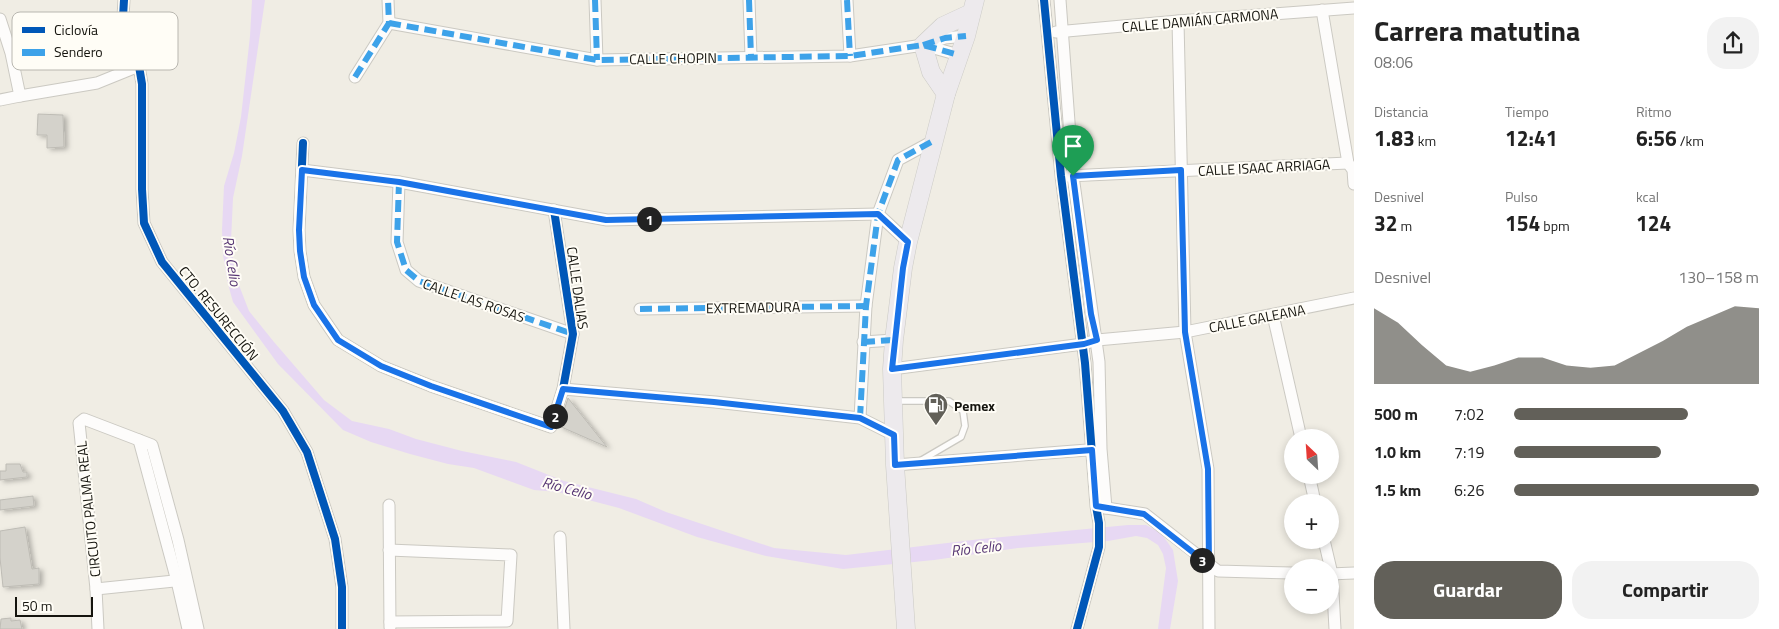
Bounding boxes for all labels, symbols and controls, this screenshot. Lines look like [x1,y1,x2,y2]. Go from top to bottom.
street label: CALLE DAMIÁN CARMONA [1121,3,1280,37]
text: Carrera matutina [1374,9,1580,52]
legend [12,12,178,70]
button: share [1707,17,1759,69]
text: Ciclovía [54,19,98,40]
text: Sendero [54,41,103,62]
street label: CALLE CHOPIN [629,47,717,69]
text: 08:06 [1374,50,1413,74]
text: Distancia [1374,101,1428,122]
text: Tiempo [1505,101,1549,122]
text: Ritmo [1636,101,1672,122]
text: 1.83 [1374,122,1415,154]
text: 12:41 [1505,122,1557,154]
text: 6:56 [1636,122,1677,154]
pin [1052,125,1094,176]
text: km [1415,130,1436,151]
text: /km [1677,130,1704,151]
icon: arrive [1059,132,1087,160]
street label: CALLE ISAAC ARRIAGA [1197,153,1331,181]
text: Desnivel [1374,186,1424,207]
text: Pulso [1505,186,1538,207]
text: kcal [1636,186,1659,207]
pin: 1 [636,206,662,232]
text: 32 [1374,207,1398,239]
text: 154 [1505,207,1540,239]
text: 124 [1636,207,1671,239]
text: 1 [646,209,653,230]
text: m [1398,215,1412,236]
text: bpm [1540,215,1570,236]
water label: Río Celio [217,234,247,288]
street label: CALLE DALIAS [562,245,594,331]
street label: CTO. RESURECCIÓN [174,261,264,365]
text: Desnivel [1374,265,1431,289]
text: 130–158 m [1678,265,1759,289]
street label: CALLE LAS ROSAS [420,273,528,327]
street label: EXTREMADURA [706,296,801,318]
street label: CALLE GALEANA [1207,298,1308,338]
fuel station icon: Pemex [923,392,949,426]
place label: Pemex [954,395,995,416]
text: 500 m [1374,402,1418,426]
text: 7:02 [1454,402,1484,426]
pin: 2 [542,404,568,428]
text: 2 [552,406,559,427]
north arrow [1284,429,1339,484]
map controls [1284,429,1339,614]
street label: CIRCUITO PALMA REAL [70,440,106,578]
text: 1.0 km [1374,440,1421,464]
text: 7:19 [1454,440,1484,464]
water label: Río Celio [540,470,595,506]
text: 1.5 km [1374,478,1421,502]
text: 6:26 [1454,478,1484,502]
button: + [1284,494,1339,549]
water label: Río Celio [950,534,1003,562]
pin: 3 [1190,548,1214,572]
text: 3 [1199,550,1206,571]
button: − [1284,559,1339,614]
button: Guardar [1374,561,1562,619]
button: Compartir [1572,561,1759,619]
scale bar [15,594,92,617]
text: 50 m [22,595,52,616]

